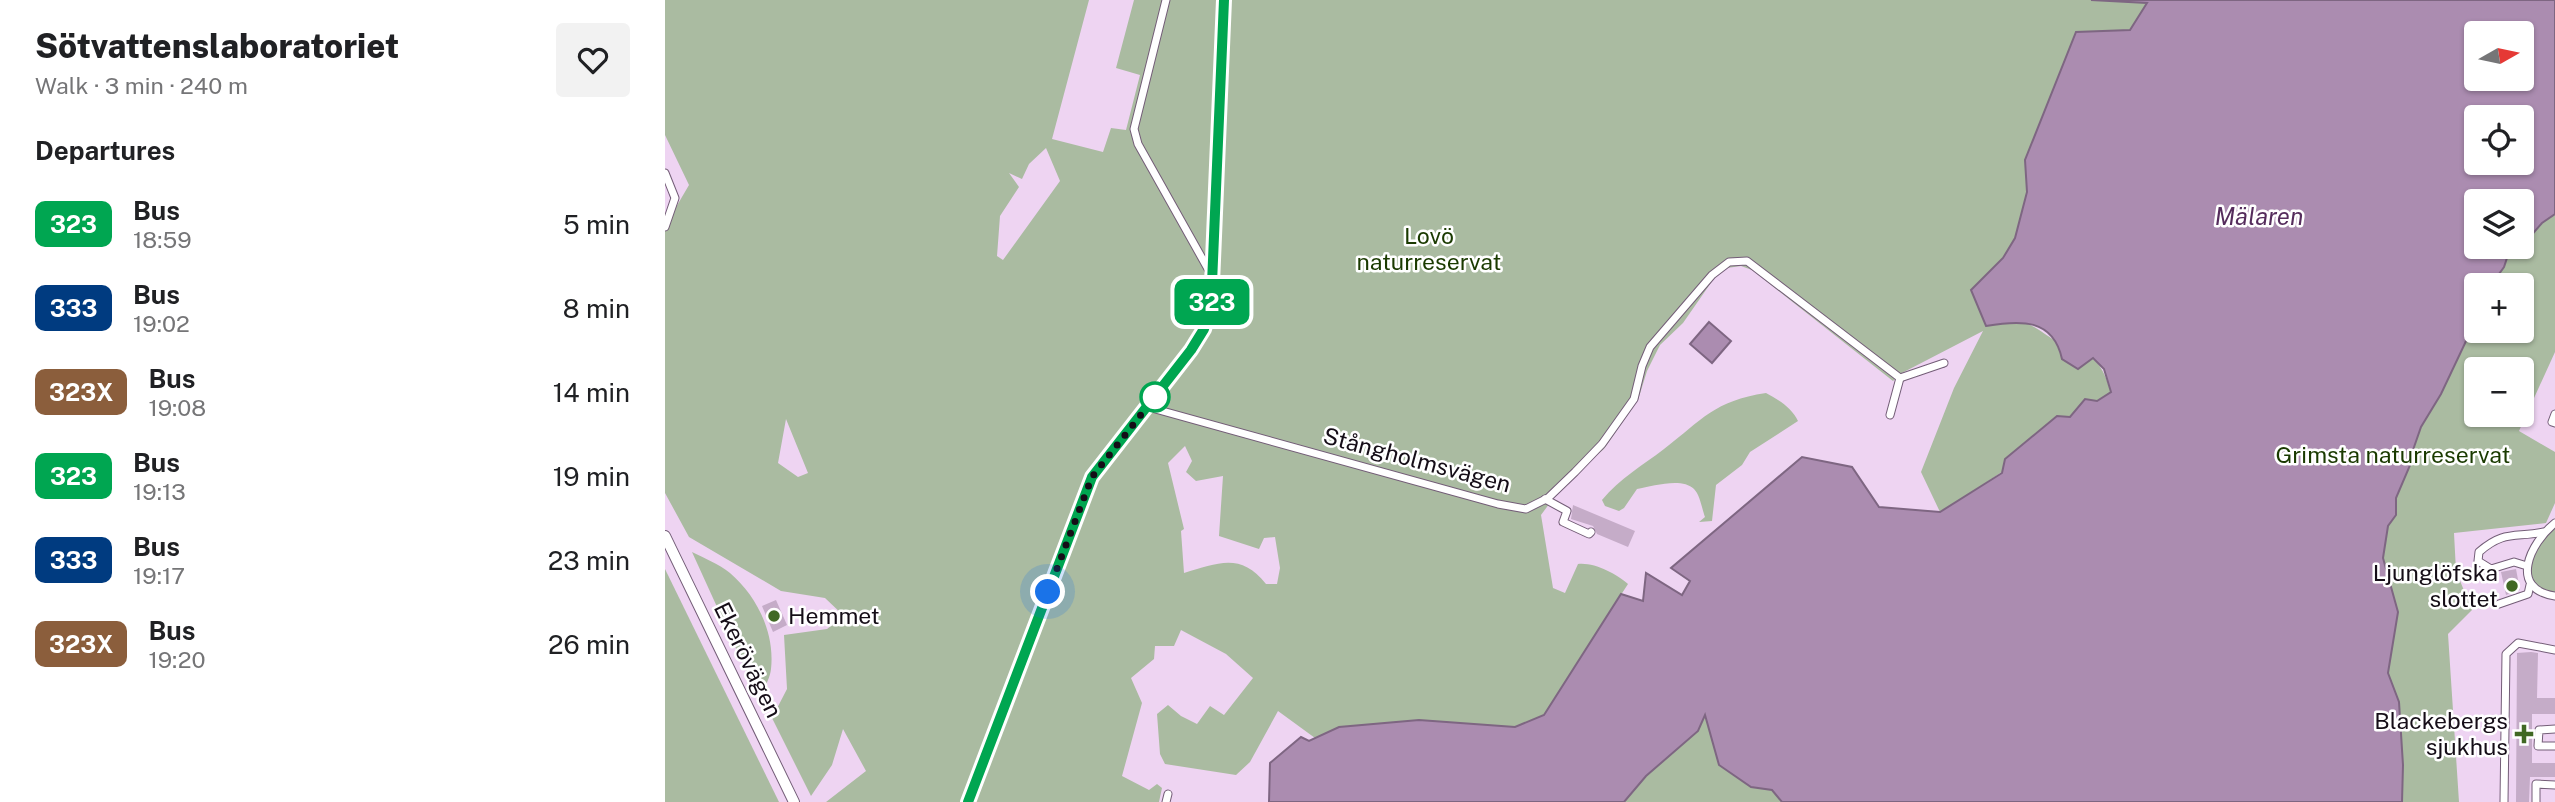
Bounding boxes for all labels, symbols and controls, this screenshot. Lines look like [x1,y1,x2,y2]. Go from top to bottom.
north arrow [2464,21,2534,91]
map controls [2464,21,2534,427]
button: heart [556,23,630,97]
text: Sötvattenslaboratoriet [35,27,399,65]
text: Walk · 3 min · 240 m [35,72,248,99]
button: locate [2464,105,2534,175]
text: Departures [35,135,175,166]
button: layers [2464,189,2534,259]
text: Bus [133,195,180,226]
water label: Mälaren [2215,202,2303,230]
text: 5 min [563,209,630,240]
text: 323 [50,210,97,238]
park label: Lovö naturreservat [1356,222,1502,275]
text: 18:59 [133,226,192,253]
button: + [2464,273,2534,343]
text: Bus [133,279,180,310]
line badge: 323 [1172,279,1252,325]
text: 323 [1188,288,1236,316]
text: 8 min [563,293,630,324]
text: 333 [50,294,97,322]
text: 19:02 [133,310,190,337]
button: − [2464,357,2534,427]
text: Bus [148,363,195,394]
text: 14 min [553,377,630,408]
text: 323X [49,378,113,406]
unlabelled marker [1140,382,1170,412]
text: 19:08 [148,394,206,421]
street label: Stångholmsvägen [1320,422,1514,498]
park label: Grimsta naturreservat [2275,441,2511,468]
text: Bus [133,447,180,478]
text: 19 min [553,461,630,492]
text: 323 [50,462,97,490]
text: 19:13 [133,478,186,505]
text: Bus [133,531,180,562]
text: 23 min [548,545,630,576]
text: 333 [50,546,97,574]
place label: Ljunglöfska slottet [2373,559,2498,612]
text: 19:17 [133,562,185,589]
your location [1030,574,1065,609]
marker: Ljunglöfska slottet [2504,578,2520,594]
street label: Ekerövägen [709,598,788,722]
place label: Hemmet [788,602,880,629]
marker: Hemmet [766,608,782,624]
text: Bus [148,615,195,646]
text: 26 min [548,629,630,660]
text: 323X [49,630,113,658]
text: 19:20 [148,646,206,673]
place label: Blackebergs sjukhus [2374,707,2508,760]
marker: Blackebergs sjukhus [2514,724,2534,744]

